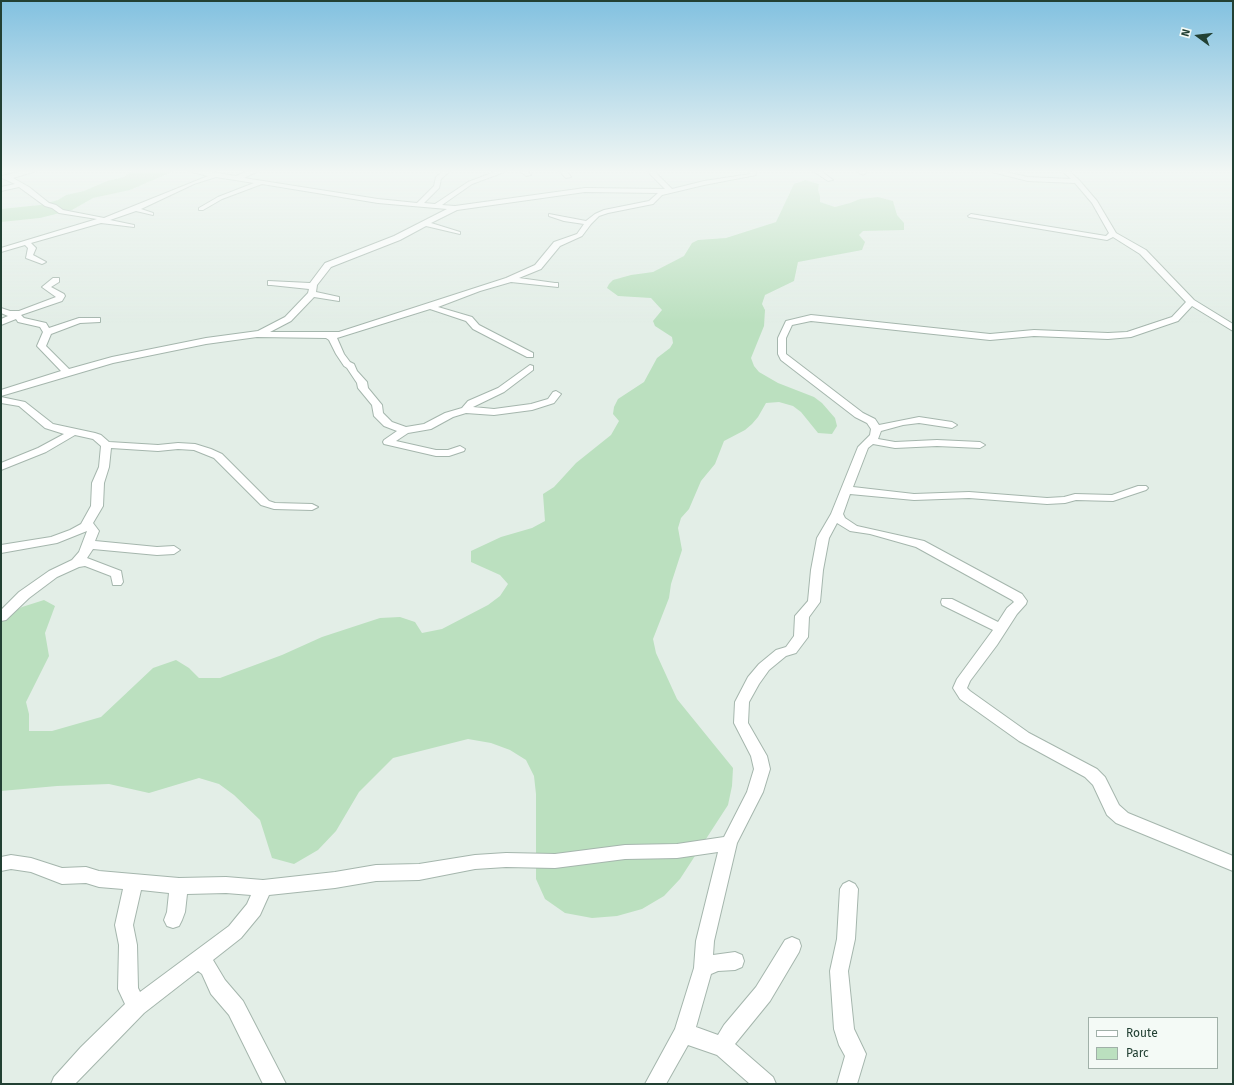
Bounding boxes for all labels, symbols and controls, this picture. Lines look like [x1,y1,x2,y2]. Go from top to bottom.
north arrow [1178,16,1218,56]
text: N [1179,28,1193,38]
legend [1088,1017,1218,1069]
text: Route [1126,1026,1158,1040]
text: Parc [1126,1046,1149,1060]

